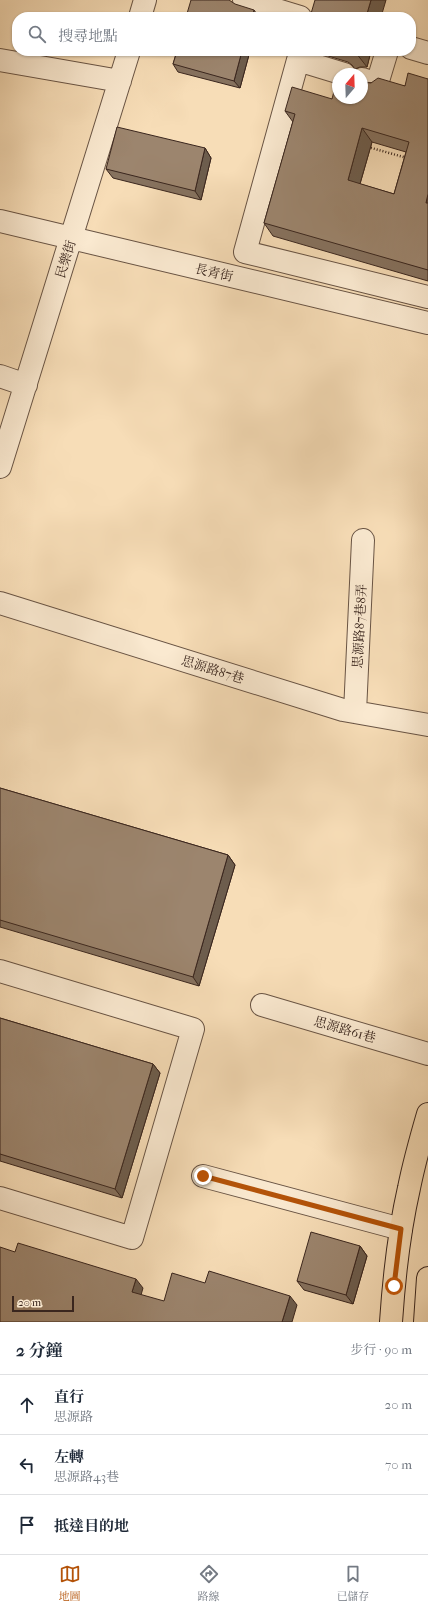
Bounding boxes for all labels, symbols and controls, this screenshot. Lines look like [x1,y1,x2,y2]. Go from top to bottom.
search box [12,12,416,56]
icon: search [26,23,48,45]
text: 搜尋地點 [58,27,118,45]
north arrow [332,68,368,104]
street label: 民樂街 [53,238,78,280]
street label: 長青街 [193,261,235,284]
street label: 思源路87巷8弄 [350,584,369,669]
street label: 思源路87巷 [180,653,246,686]
street label: 思源路61巷 [312,1014,378,1045]
route end [194,1167,212,1185]
route start [385,1277,403,1295]
scale bar [12,1294,74,1313]
text: 20 m [18,1296,41,1309]
text: 2 分鐘 [16,1340,62,1360]
text: 步行 · 90 m [350,1342,412,1357]
text: 直行 [54,1388,84,1406]
icon: ahead [16,1394,38,1416]
text: 20 m [385,1397,412,1412]
text: 思源路 [54,1409,93,1424]
text: 左轉 [54,1448,84,1466]
icon: left [16,1454,38,1476]
text: 70 m [385,1457,412,1472]
text: 思源路43巷 [54,1469,119,1484]
icon: arrive [16,1514,38,1536]
text: 抵達目的地 [54,1517,129,1535]
tab: 地圖 [59,1563,81,1603]
tab: 路線 [198,1563,220,1603]
tab: 已儲存 [337,1563,370,1603]

